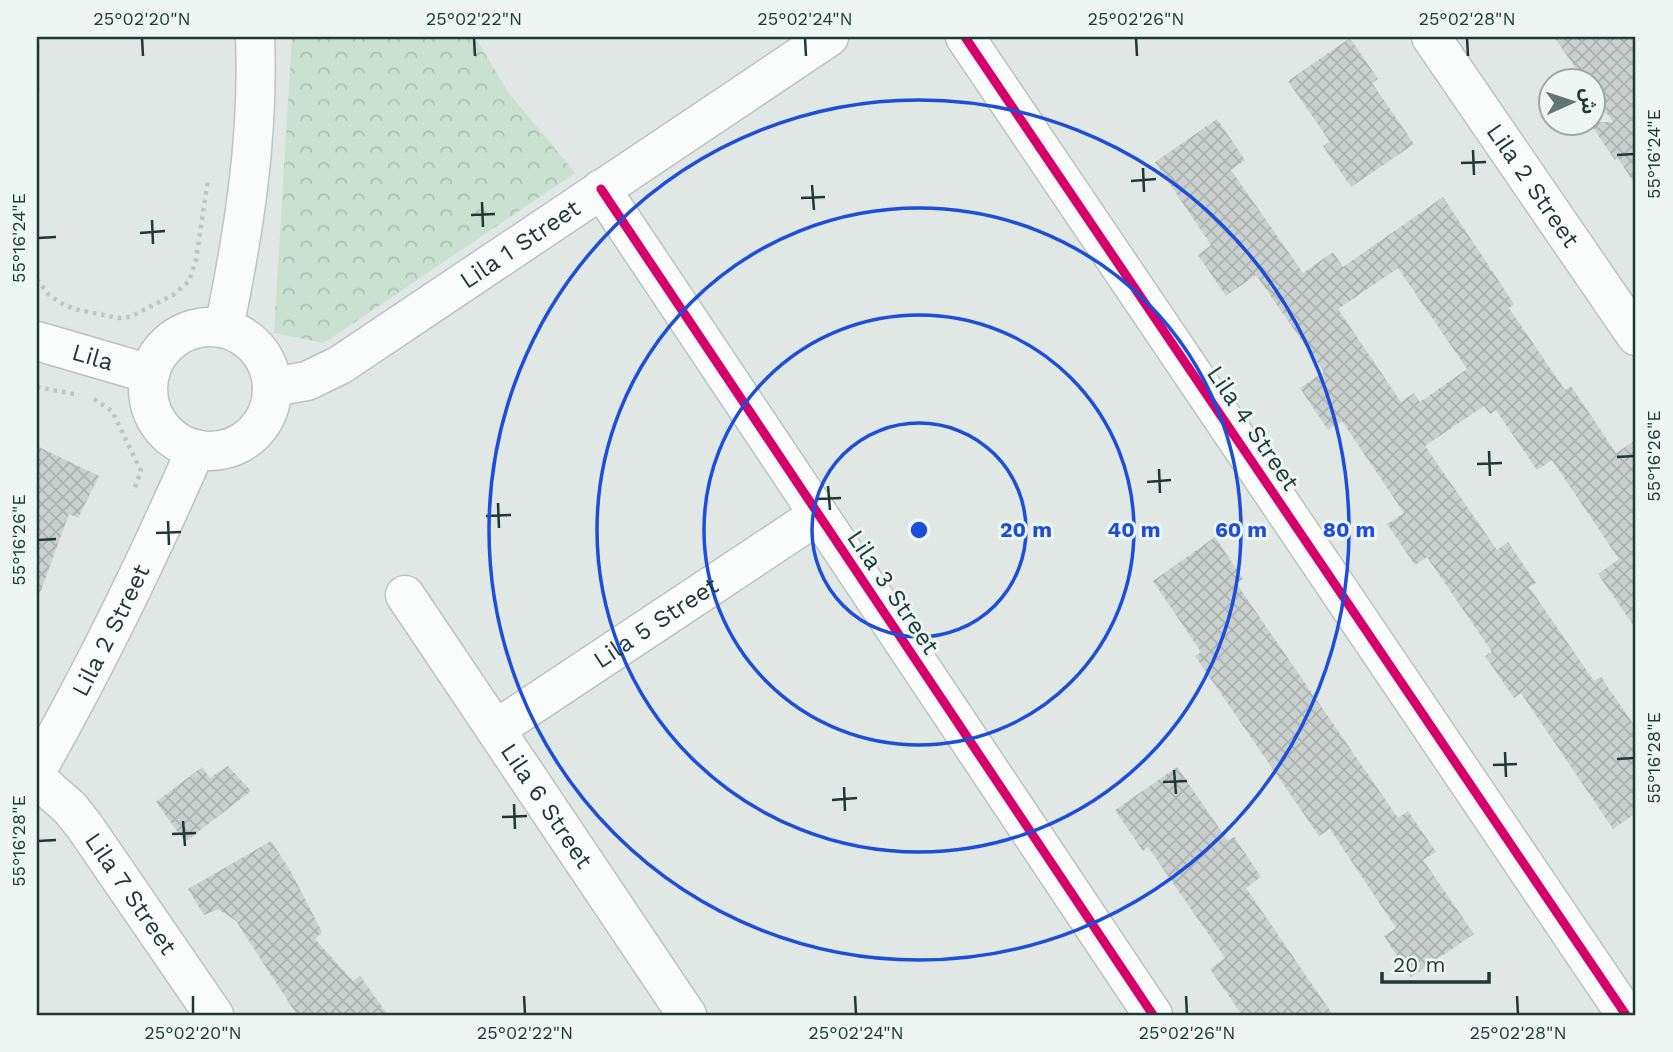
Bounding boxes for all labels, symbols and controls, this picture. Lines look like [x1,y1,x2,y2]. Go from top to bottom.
text: 25°02'20"N [93,8,191,29]
text: 25°02'22"N [426,8,522,29]
text: 25°02'24"N [757,8,853,29]
text: 25°02'26"N [1087,8,1185,29]
text: 25°02'28"N [1418,8,1516,29]
north arrow [1536,66,1606,136]
text: ش [1576,88,1601,115]
text: 55°16'24"E [1643,109,1664,199]
street label: Lila 2 Street [1481,118,1585,253]
text: 55°16'24"E [8,193,29,283]
street label: Lila 1 Street [455,194,585,294]
street label: Lila [69,338,117,377]
street label: Lila 4 Street [1201,360,1305,496]
text: 55°16'26"E [1643,410,1664,502]
text: 55°16'26"E [8,494,29,586]
text: 20 m [1000,517,1052,542]
text: 40 m [1108,517,1160,542]
text: 60 m [1215,517,1267,542]
text: 80 m [1323,517,1375,542]
centre of rings [907,518,931,542]
street label: Lila 3 Street [841,525,945,659]
street label: Lila 2 Street [66,560,155,701]
street label: Lila 5 Street [588,571,724,674]
text: 55°16'28"E [1643,712,1664,804]
street label: Lila 6 Street [495,738,598,874]
text: 55°16'28"E [8,795,29,887]
street label: Lila 7 Street [79,827,182,960]
scale bar [1382,940,1489,984]
text: 20 m [1393,952,1445,977]
text: 25°02'20"N [144,1022,242,1043]
text: 25°02'22"N [477,1022,573,1043]
text: 25°02'24"N [808,1022,904,1043]
text: 25°02'26"N [1138,1022,1236,1043]
text: 25°02'28"N [1469,1022,1567,1043]

